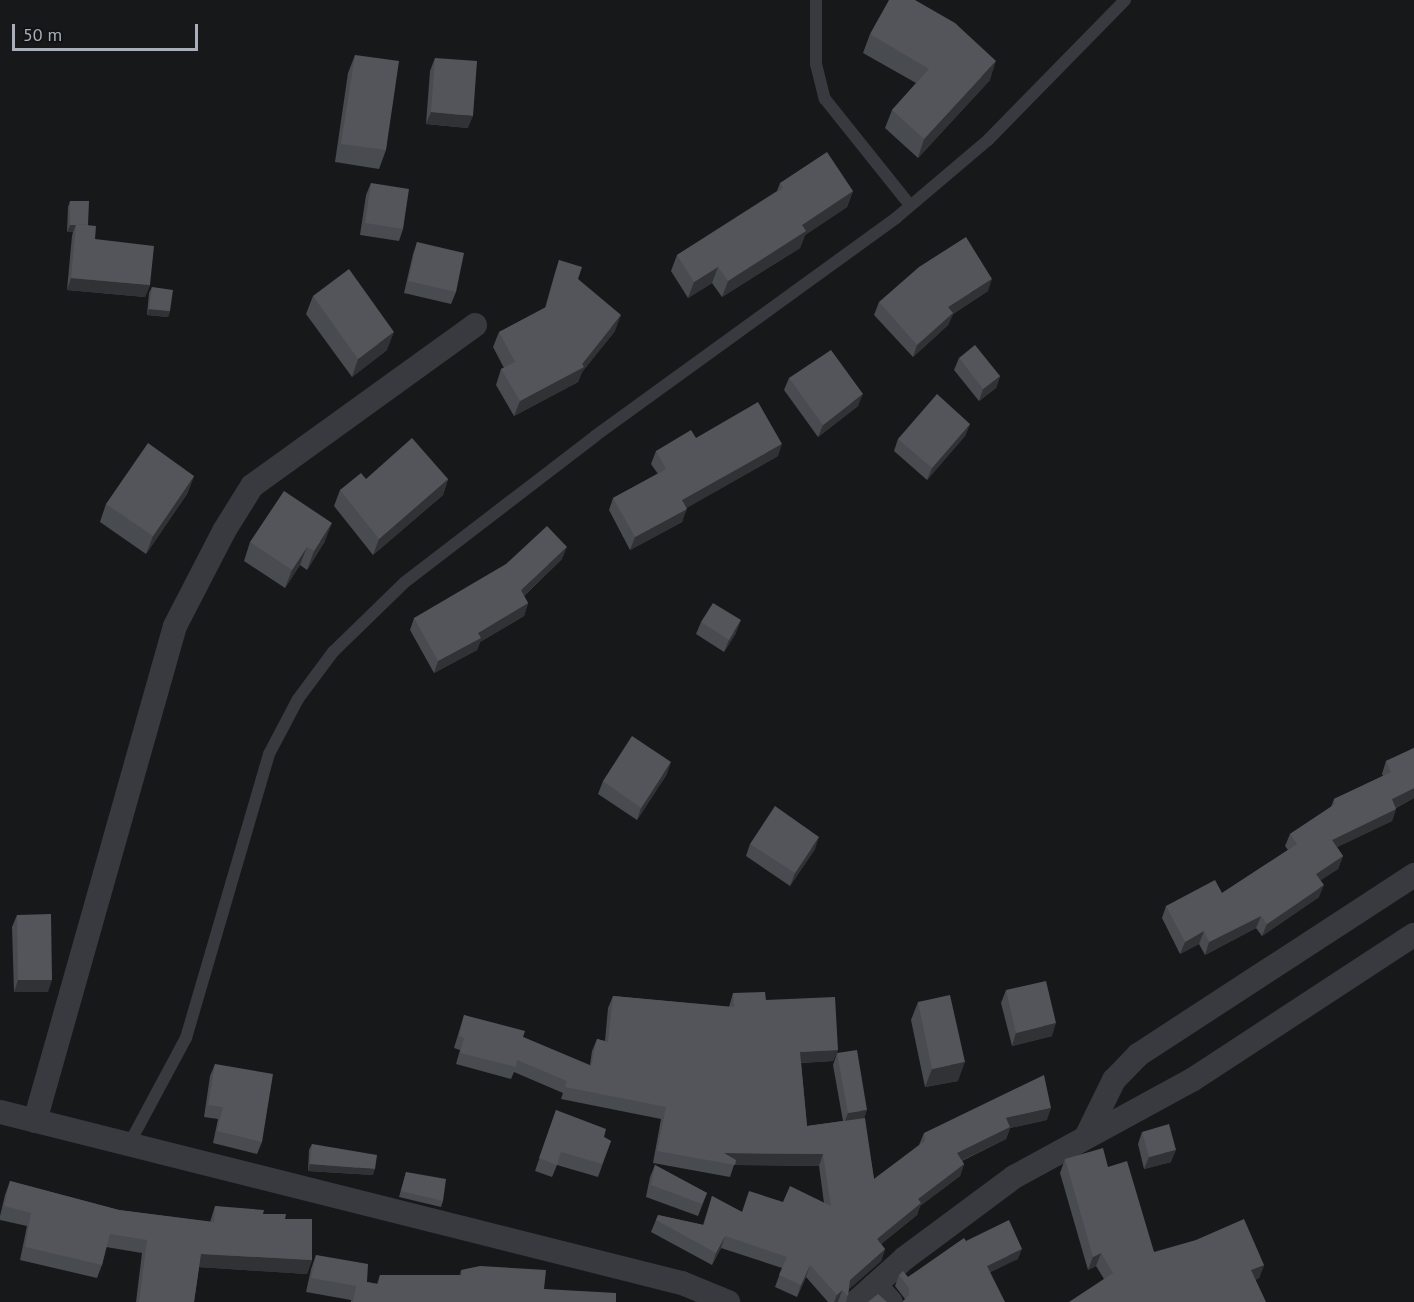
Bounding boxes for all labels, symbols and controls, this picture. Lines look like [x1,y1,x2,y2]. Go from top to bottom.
scale bar [15,12,201,50]
text: 50 m [23,23,62,46]

